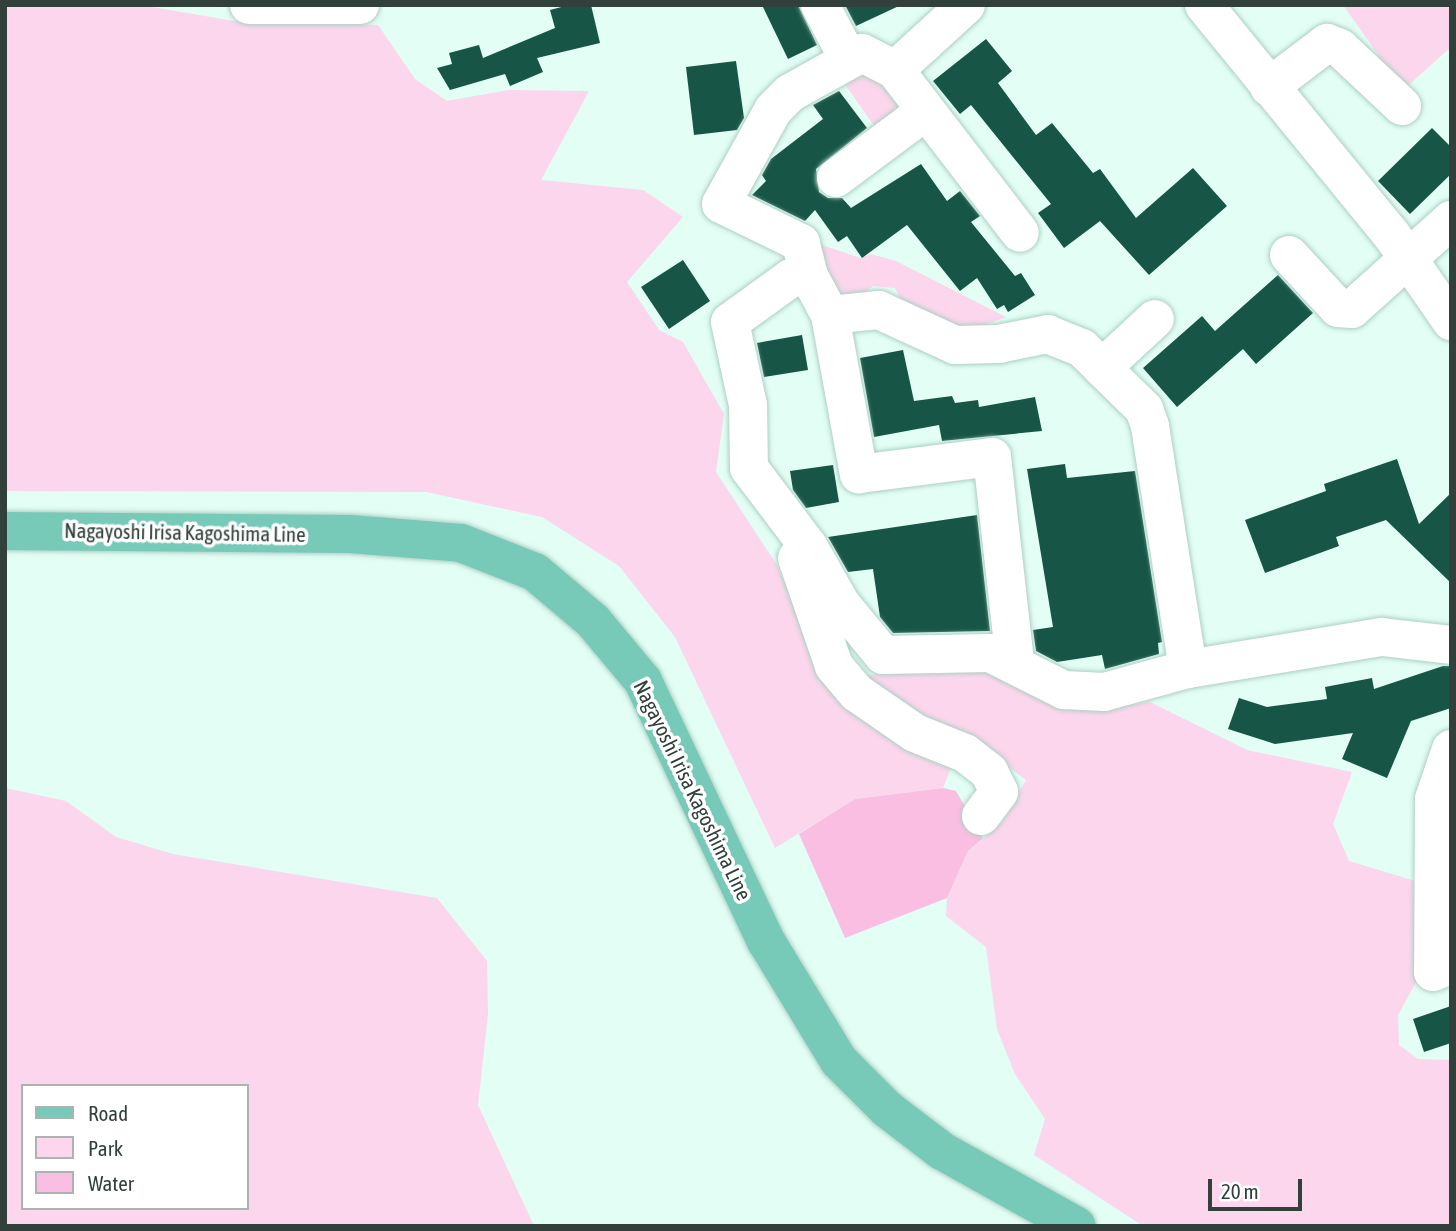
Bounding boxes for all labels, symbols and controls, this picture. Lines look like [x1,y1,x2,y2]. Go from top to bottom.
street label: Nagayoshi Irisa Kagoshima Line [64,517,306,547]
street label: Nagayoshi Irisa Kagoshima Line [629,676,757,904]
legend [21,1084,248,1210]
text: Road [88,1101,128,1125]
text: Park [88,1136,123,1160]
scale bar [1211,1164,1306,1208]
text: Water [88,1171,134,1195]
text: 20 m [1221,1179,1259,1203]

